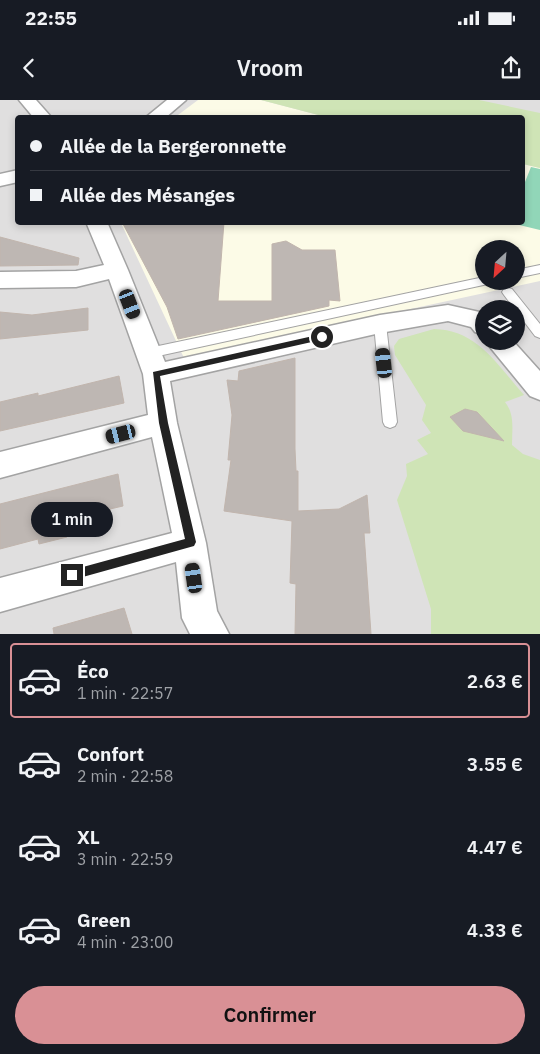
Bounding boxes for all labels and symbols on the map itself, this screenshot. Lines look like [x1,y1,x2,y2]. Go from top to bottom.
north arrow [475,240,525,290]
car [117,287,142,321]
route start [311,326,333,348]
car [374,347,393,379]
car [104,423,137,445]
callout: 1 min [31,502,113,538]
car [184,562,203,594]
route end [61,564,83,586]

